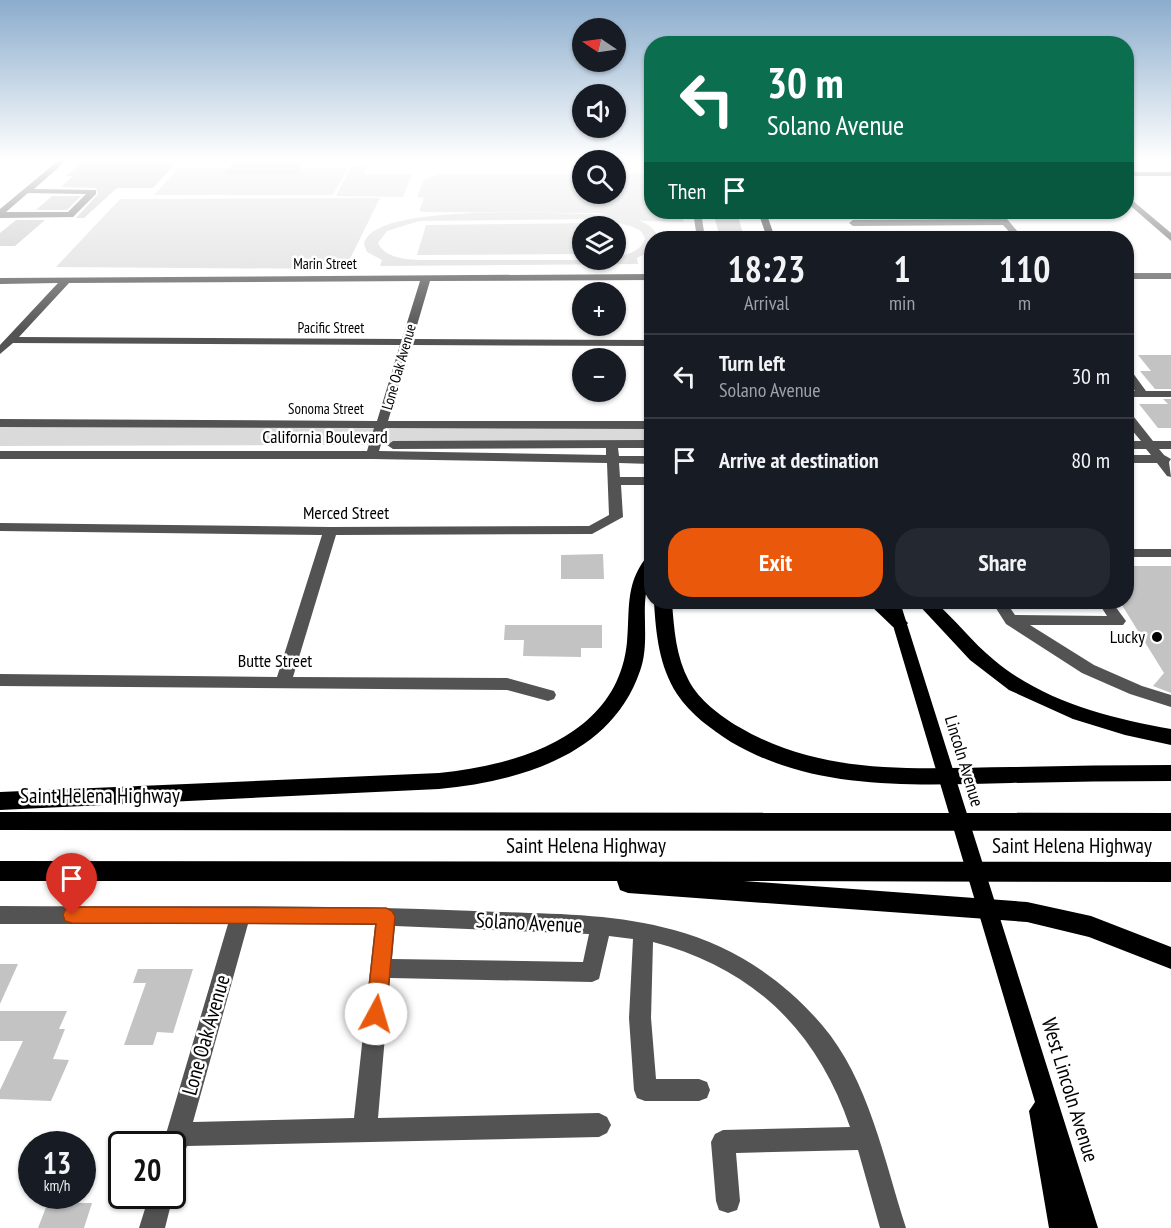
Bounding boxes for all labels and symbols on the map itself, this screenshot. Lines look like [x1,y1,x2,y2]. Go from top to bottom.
north arrow [572,18,626,72]
street label: Marin Street [293,254,357,273]
street label: Pacific Street [298,318,364,337]
street label: Lone Oak Avenue [377,322,420,412]
street label: Sonoma Street [288,399,364,418]
street label: California Boulevard [262,425,388,448]
street label: Merced Street [303,501,389,524]
place label: Lucky [1110,625,1145,648]
marker: Lucky [1150,630,1164,644]
street label: Butte Street [238,649,312,672]
street label: Lincoln Avenue [940,712,989,809]
street label: Saint Helena Highway [20,782,180,809]
street label: Saint Helena Highway [506,832,666,859]
street label: Saint Helena Highway [992,832,1152,859]
pin [46,853,97,915]
street label: Solano Avenue [475,906,583,939]
street label: Lone Oak Avenue [175,972,236,1098]
position arrow [344,982,408,1046]
street label: West Lincoln Avenue [1036,1015,1105,1165]
speed limit sign: 20 [108,1131,186,1209]

